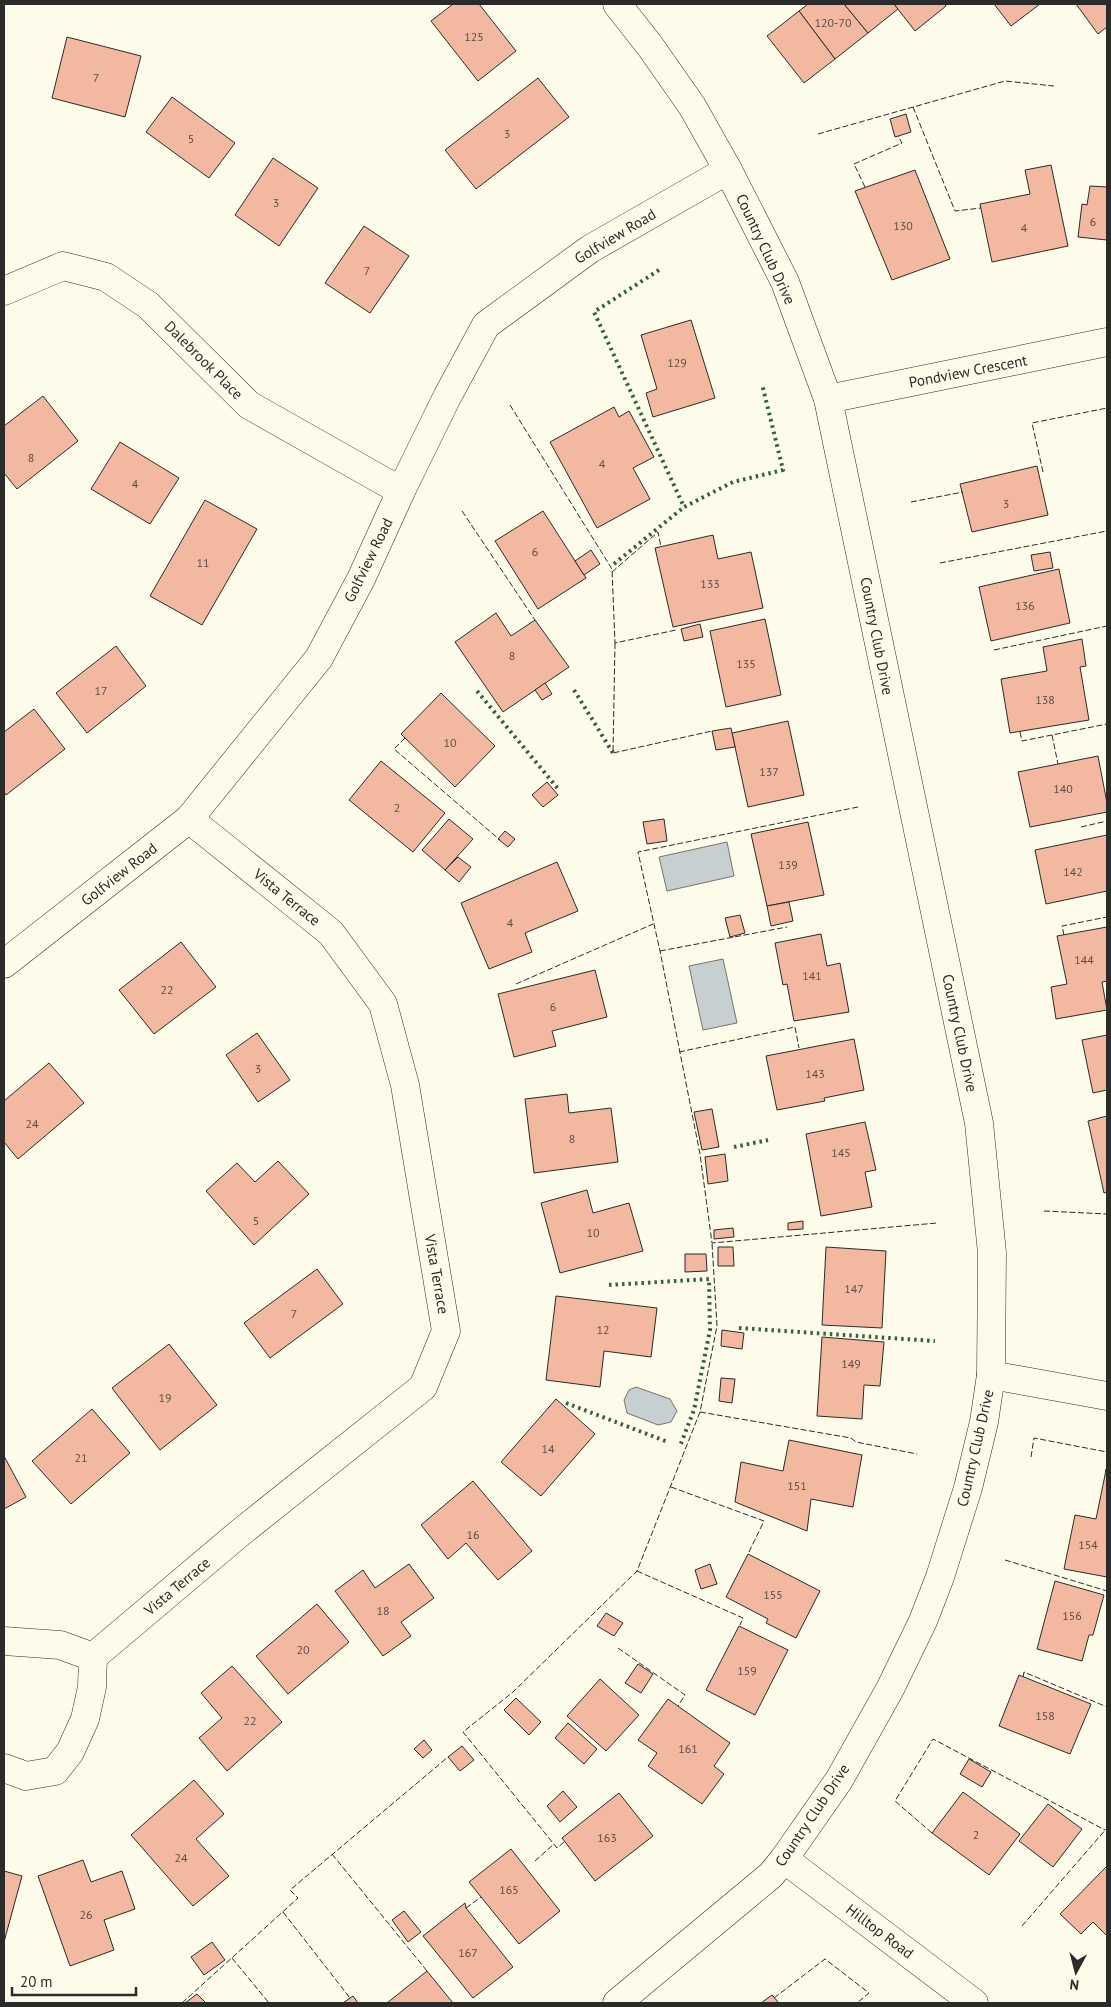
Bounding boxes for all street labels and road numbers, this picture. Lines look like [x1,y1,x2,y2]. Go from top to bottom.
street label: Country Club Drive [732,191,800,307]
street label: Golfview Road [571,204,659,268]
street label: Dalebrook Place [161,317,247,403]
street label: Pondview Crescent [907,350,1029,392]
street label: Golfview Road [339,515,397,605]
street label: Country Club Drive [856,575,898,697]
street label: Golfview Road [77,838,161,910]
street label: Vista Terrace [249,864,324,930]
street label: Country Club Drive [938,972,982,1094]
street label: Vista Terrace [420,1232,453,1315]
street label: Country Club Drive [952,1388,998,1508]
street label: Vista Terrace [139,1553,214,1620]
street label: Country Club Drive [771,1760,853,1870]
street label: Hilltop Road [842,1899,918,1963]

